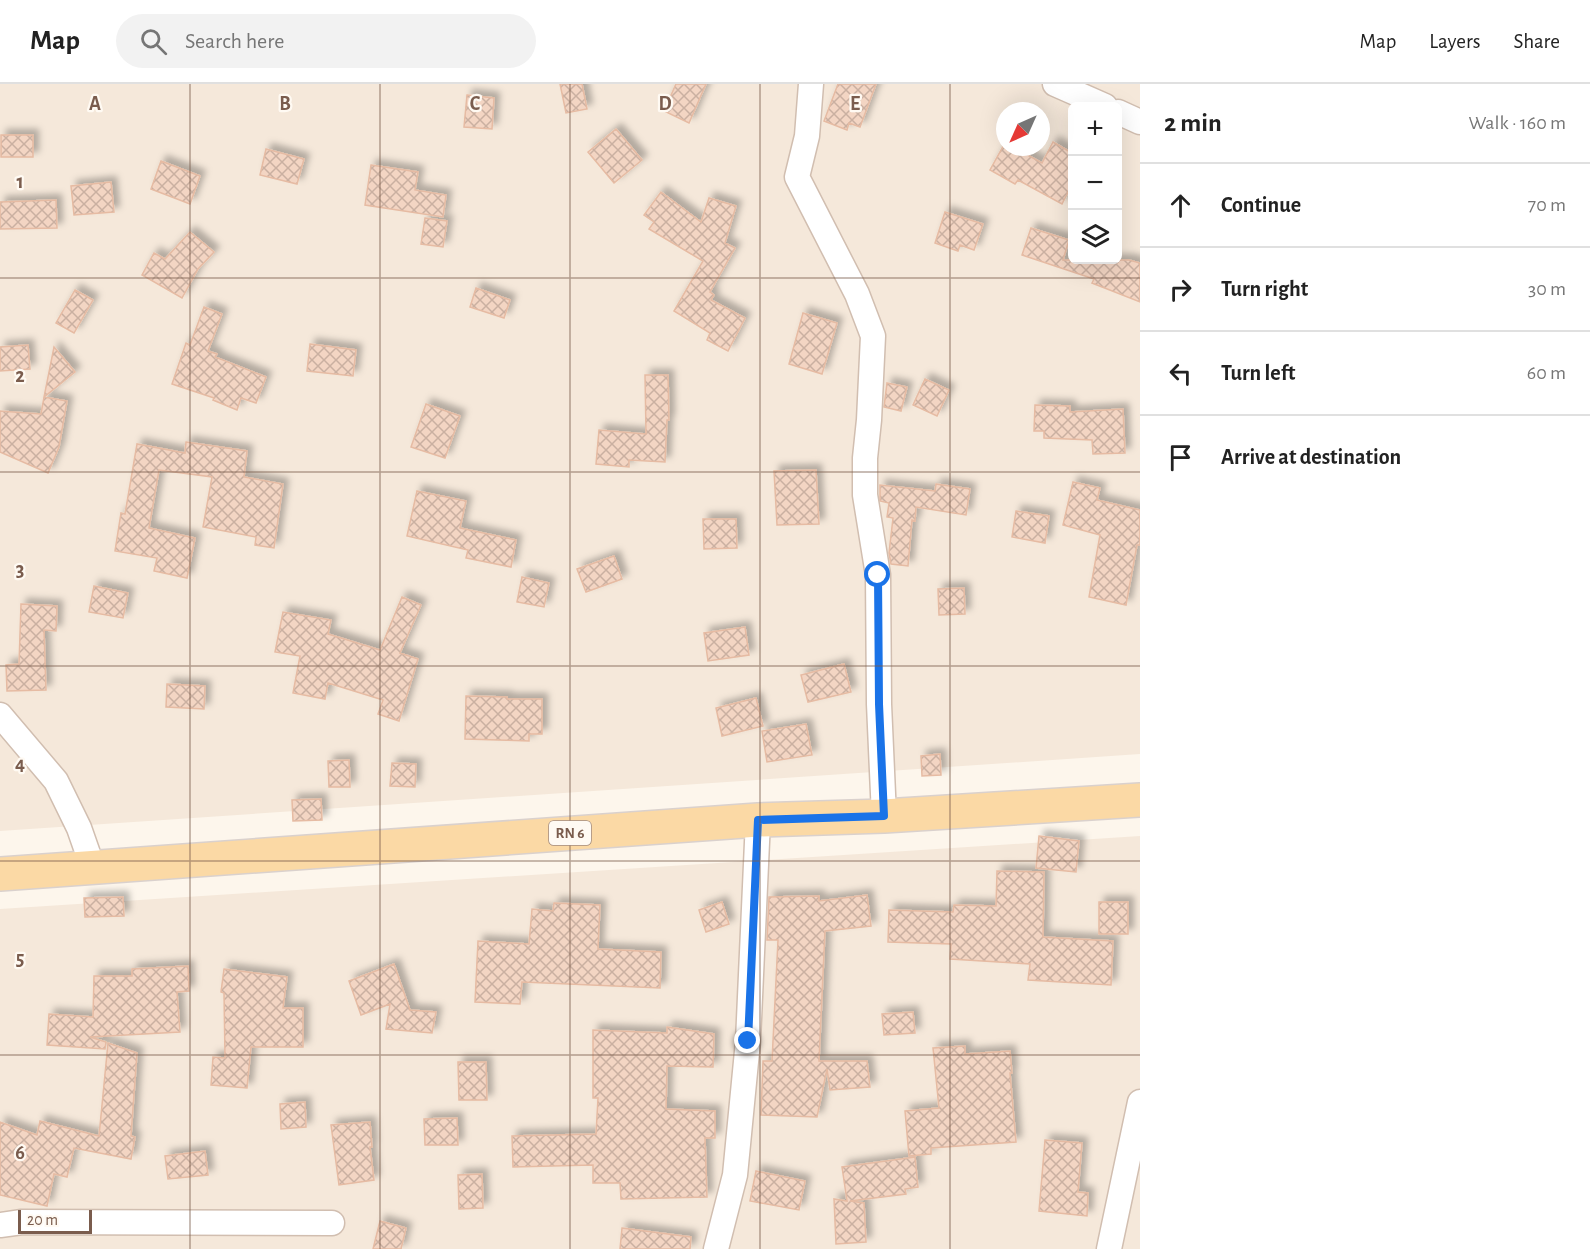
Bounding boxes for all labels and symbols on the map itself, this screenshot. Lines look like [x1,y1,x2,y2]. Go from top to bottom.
text: A [89,94,101,114]
text: B [279,94,291,114]
text: C [470,94,481,114]
text: D [658,94,672,114]
text: E [850,94,860,114]
north arrow [996,102,1050,156]
text: 1 [16,172,24,192]
text: 2 [15,366,25,386]
text: 3 [16,560,24,580]
route start [864,561,890,587]
text: 4 [15,754,25,774]
road number: RN 6 [549,821,591,845]
text: 5 [16,949,24,969]
route end [734,1027,760,1053]
text: 6 [15,1143,25,1163]
scale bar [18,1207,92,1234]

